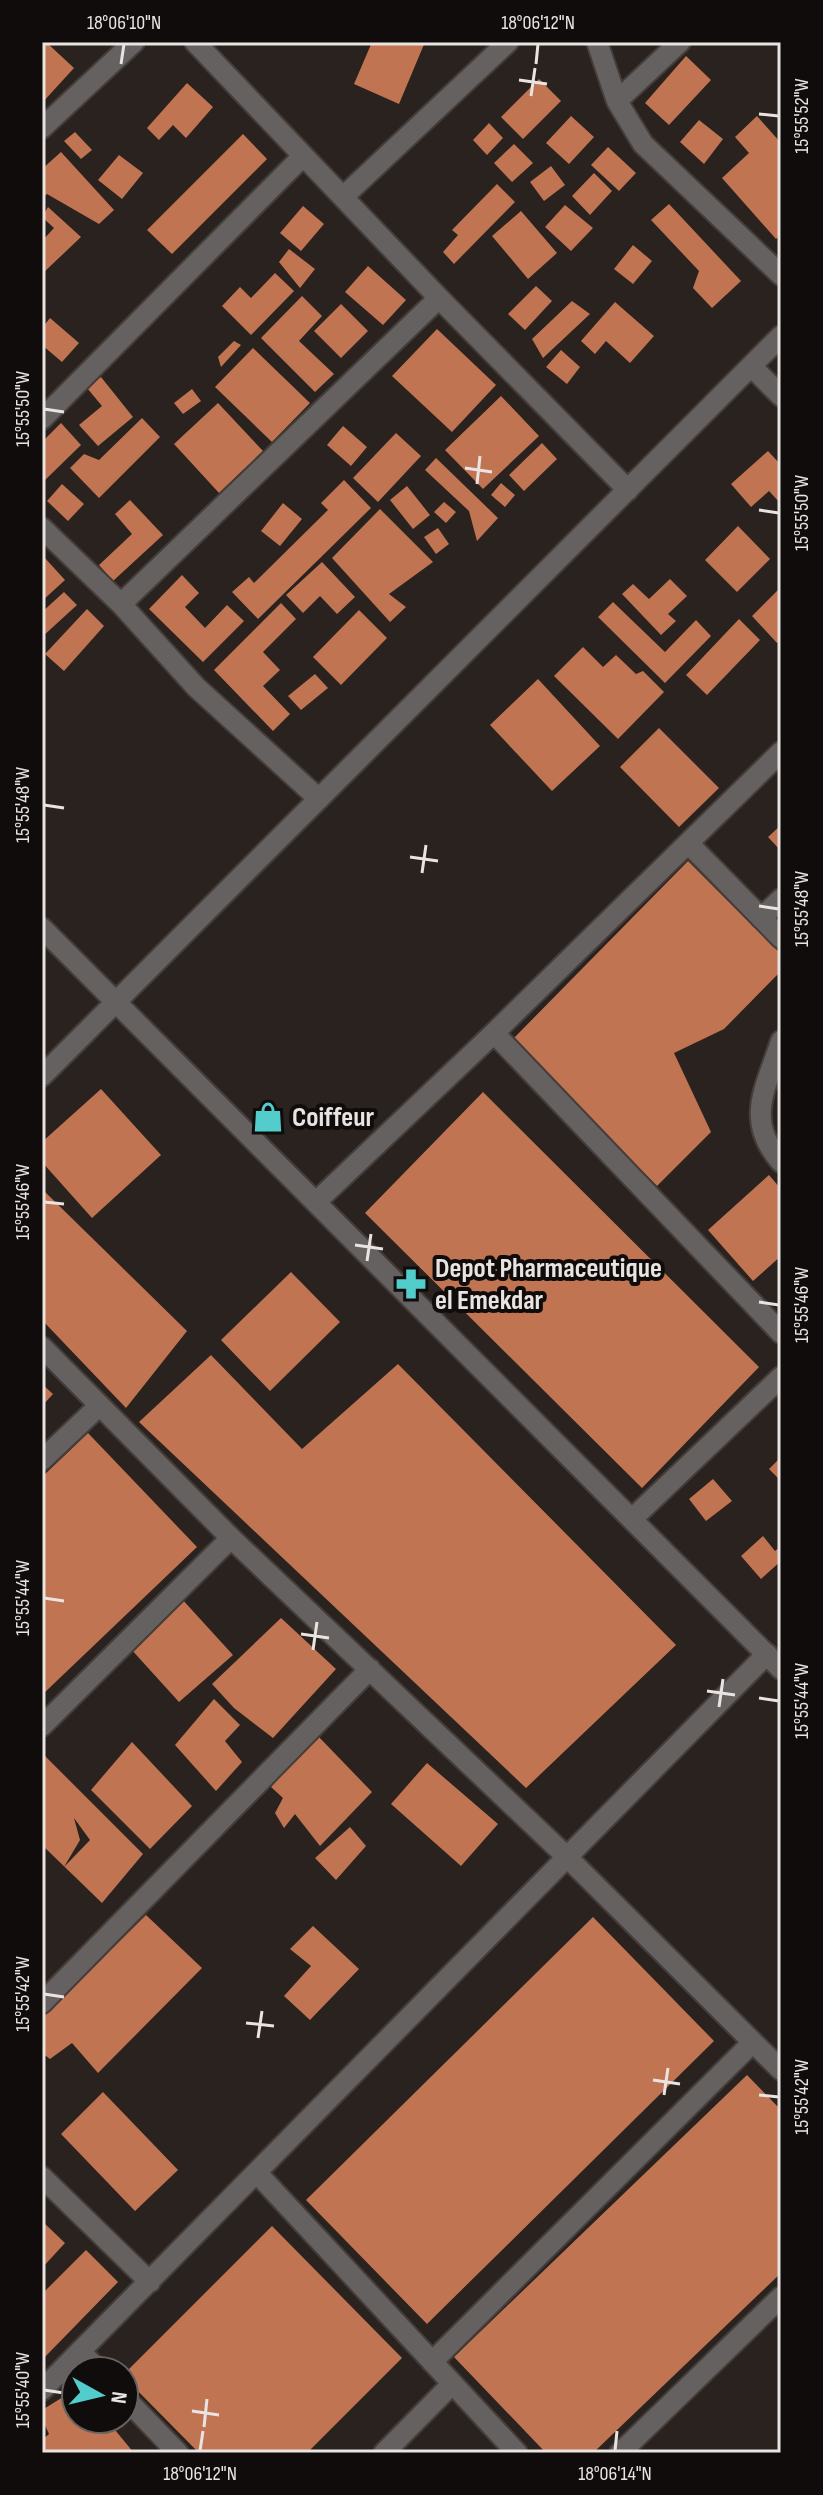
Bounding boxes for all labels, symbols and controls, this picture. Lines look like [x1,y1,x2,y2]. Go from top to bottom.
text: 18°06'10"N [87,11,161,35]
text: 18°06'12"N [501,11,575,35]
text: 15°55'52"W [790,78,814,154]
text: 15°55'50"W [11,371,35,447]
text: 15°55'50"W [790,475,814,551]
text: 15°55'48"W [11,767,35,843]
text: 15°55'48"W [790,871,814,947]
shop icon: Coiffeur [251,1100,285,1134]
place label: Coiffeur [292,1101,374,1134]
text: 15°55'46"W [11,1164,35,1240]
place label: Depot Pharmaceutique el Emekdar [435,1252,662,1317]
pharmacy icon: Depot Pharmaceutique el Emekdar [394,1267,428,1301]
text: 15°55'46"W [790,1267,814,1343]
text: 15°55'44"W [11,1560,35,1636]
text: 15°55'44"W [790,1663,814,1739]
text: 15°55'42"W [11,1956,35,2032]
text: 15°55'42"W [790,2059,814,2135]
text: 15°55'40"W [11,2352,35,2428]
north arrow [60,2355,140,2435]
text: N [104,2390,133,2405]
text: 18°06'12"N [163,2462,237,2486]
text: 18°06'14"N [578,2462,652,2486]

